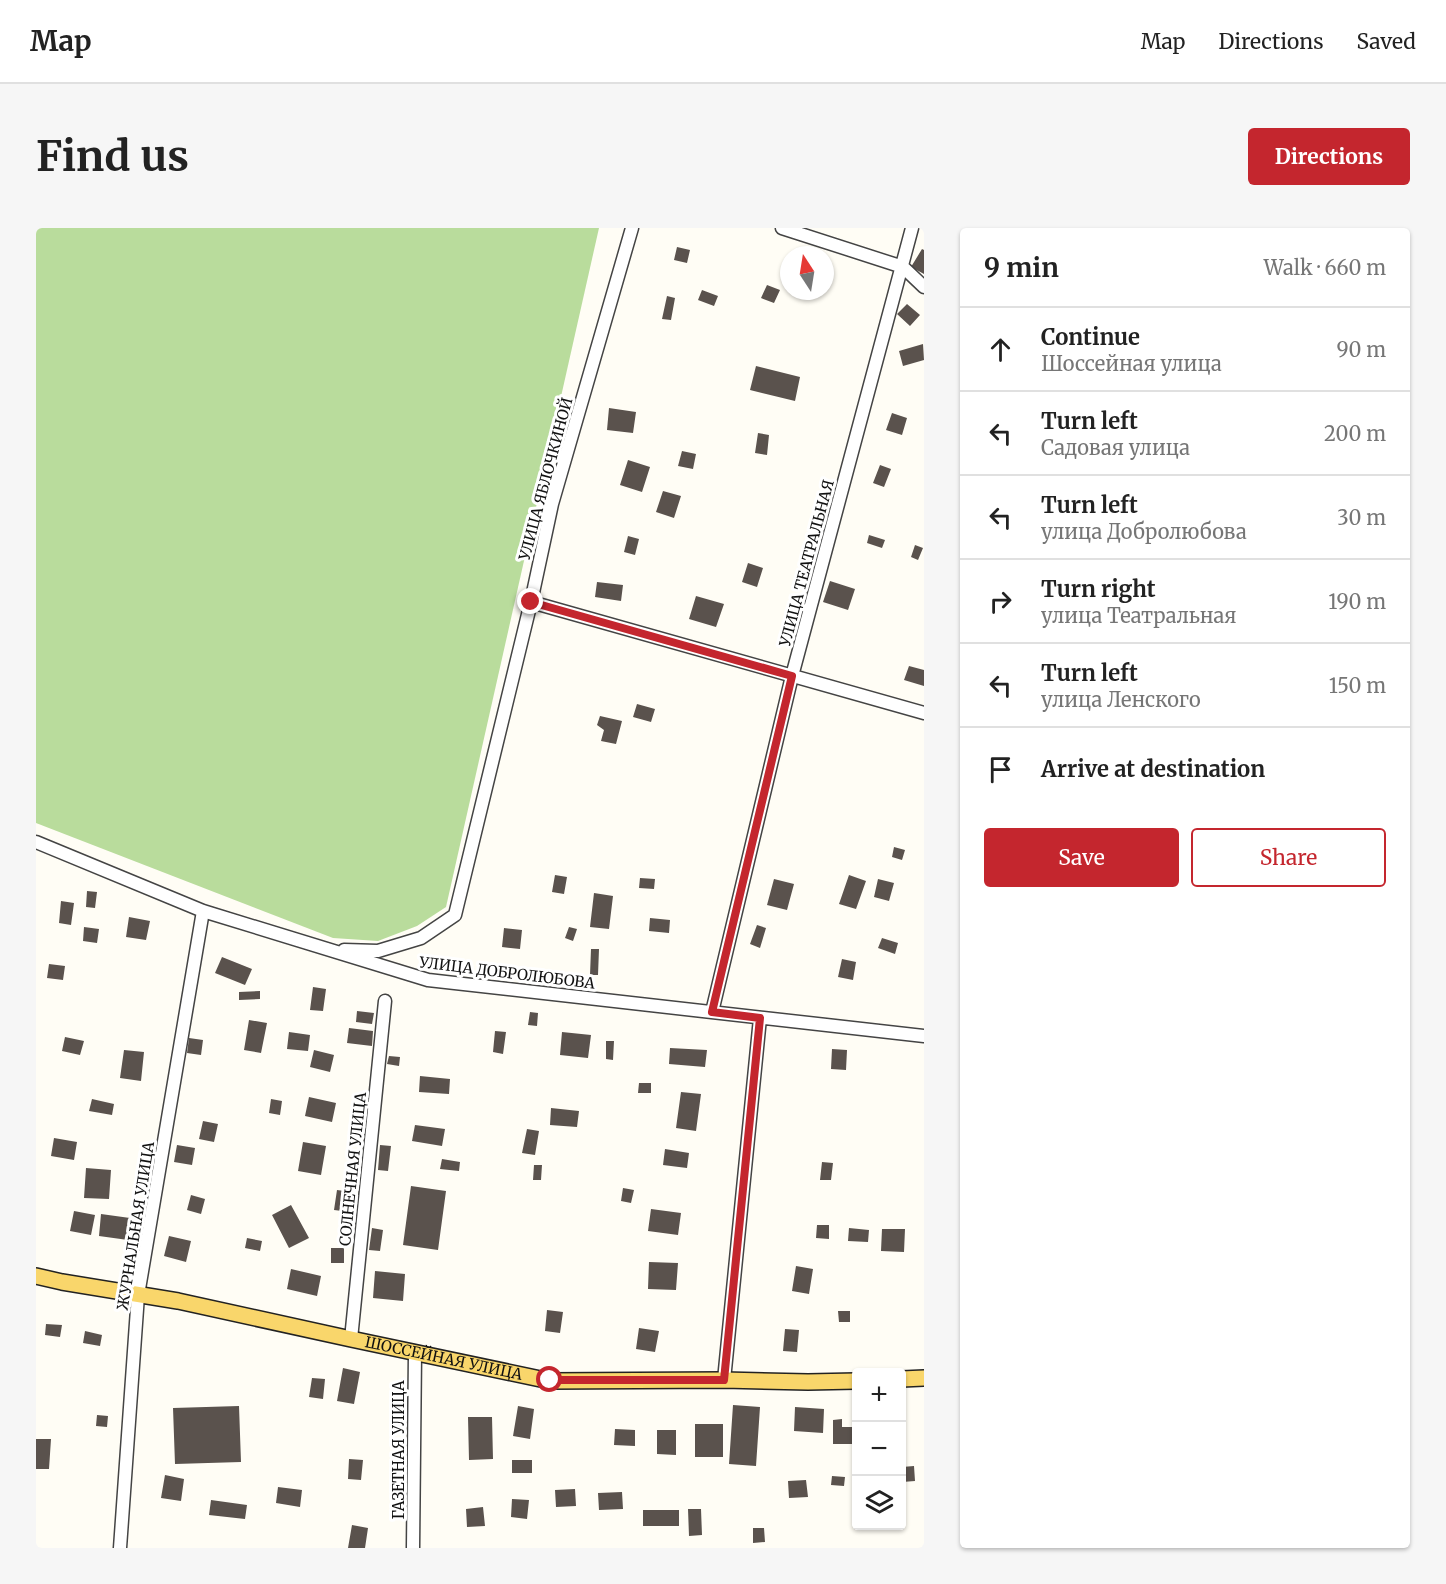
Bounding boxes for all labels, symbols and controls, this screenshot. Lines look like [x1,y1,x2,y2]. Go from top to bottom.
text: Map [30,23,92,59]
text: Map [1141,28,1185,55]
text: Directions [1218,28,1323,55]
text: Saved [1356,28,1416,55]
button: Directions [1248,128,1410,185]
text: Find us [36,130,189,182]
north arrow [780,246,834,300]
text: 9 min [984,251,1059,284]
text: Walk · 660 m [1264,255,1386,280]
text: Continue [1041,323,1140,351]
icon: ahead [984,333,1017,366]
text: 90 m [1336,337,1386,362]
text: Шоссейная улица [1041,351,1222,376]
street label: УЛИЦА ЯБЛОЧКИНОЙ [513,395,576,563]
text: Turn left [1041,407,1138,435]
icon: left [984,417,1017,450]
text: 200 m [1324,421,1386,446]
text: Садовая улица [1041,435,1190,460]
street label: УЛИЦА ТЕАТРАЛЬНАЯ [775,477,838,649]
text: Turn left [1041,491,1138,519]
icon: left [984,501,1017,534]
text: 30 m [1337,505,1386,530]
text: улица Добролюбова [1041,519,1247,544]
text: Turn right [1041,575,1155,603]
icon: right [984,585,1017,618]
route end [517,588,543,614]
text: 190 m [1328,589,1386,614]
text: улица Театральная [1041,603,1236,628]
text: Turn left [1041,659,1138,687]
icon: left [984,669,1017,702]
text: 150 m [1329,673,1386,698]
text: улица Ленского [1041,687,1201,712]
icon: arrive [984,753,1017,786]
text: Arrive at destination [1041,755,1265,783]
button: Save [984,828,1179,887]
button: Share [1191,828,1386,887]
street label: УЛИЦА ДОБРОЛЮБОВА [417,952,596,993]
street label: СОЛНЕЧНАЯ УЛИЦА [335,1091,370,1247]
street label: ЖУРНАЛЬНАЯ УЛИЦА [113,1140,158,1312]
street label: ШОССЕЙНАЯ УЛИЦА [363,1332,525,1384]
route start [536,1366,562,1392]
map controls [852,1368,906,1530]
button: + [852,1368,906,1422]
street label: ГАЗЕТНАЯ УЛИЦА [389,1380,408,1519]
button: − [852,1422,906,1476]
button: layers [852,1476,906,1530]

